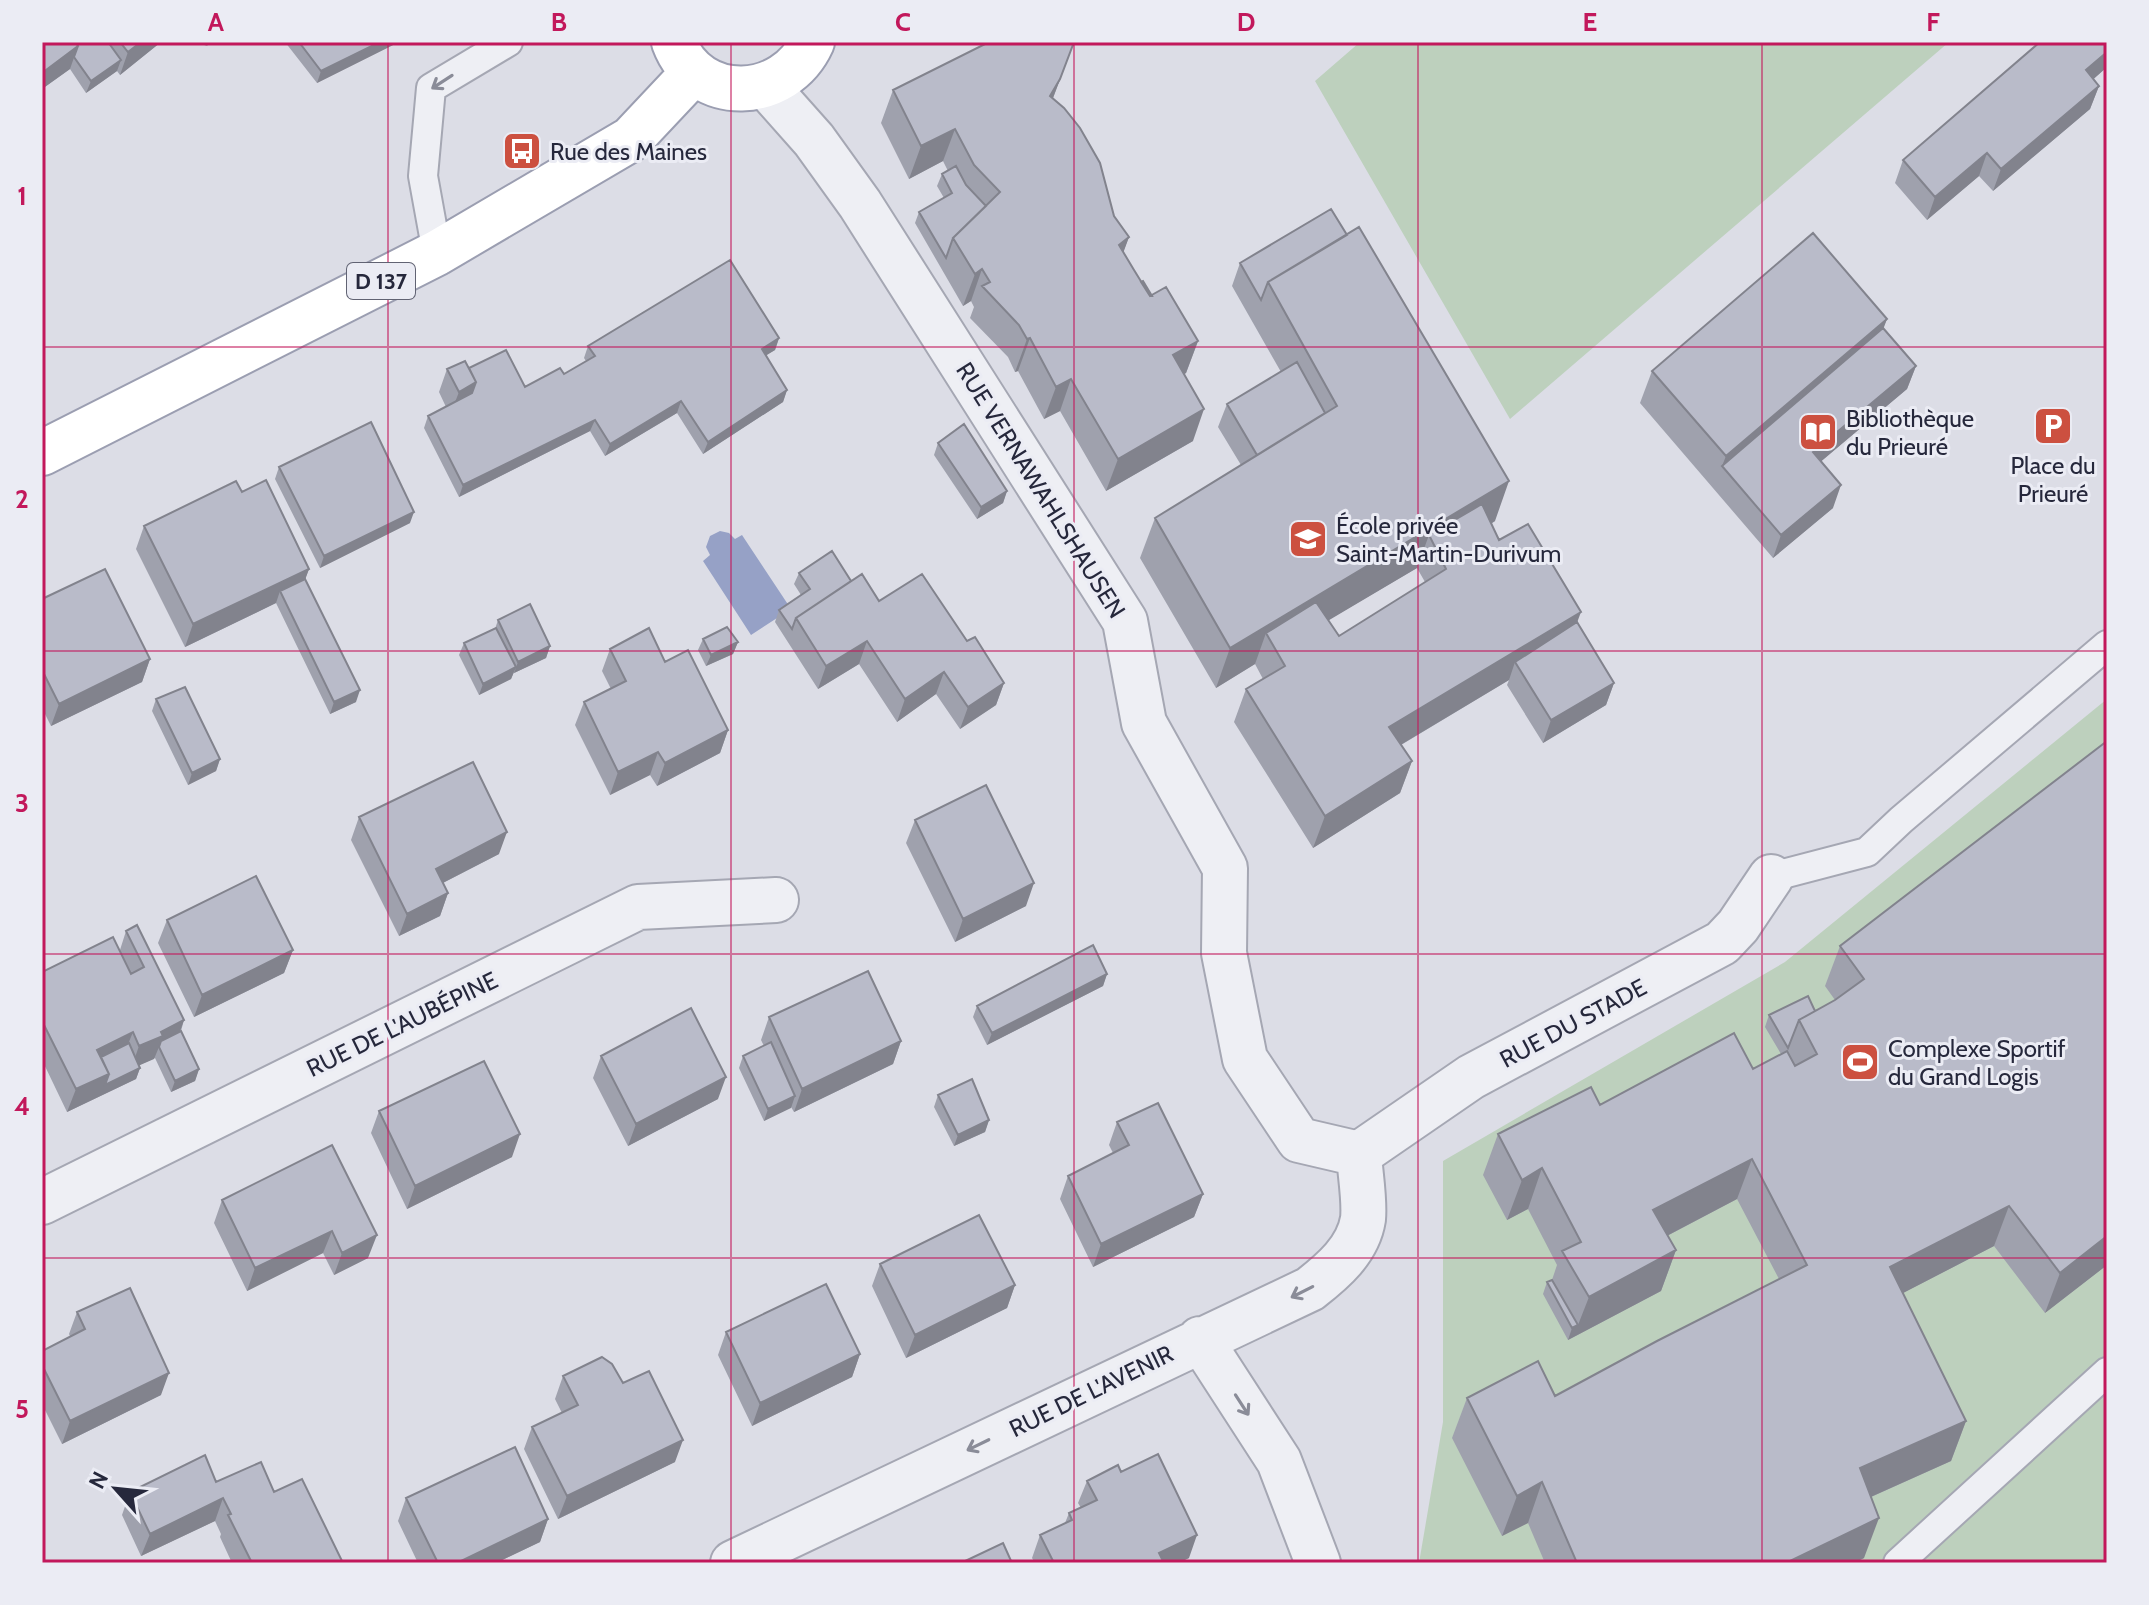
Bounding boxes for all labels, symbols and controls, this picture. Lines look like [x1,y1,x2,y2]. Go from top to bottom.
text: A [208,6,225,38]
text: B [551,6,567,38]
text: C [895,6,911,38]
text: D [1237,6,1255,38]
text: E [1583,6,1597,38]
text: F [1926,6,1940,38]
one-way arrow [431,74,453,90]
bus stop icon: Rue des Maines [501,130,543,172]
place label: Rue des Maines [550,137,707,166]
text: 1 [17,180,27,212]
road number: D 137 [347,263,415,299]
street label: RUE VERNAWAHLSHAUSEN [950,357,1132,623]
place label: Bibliothèque du Prieuré [1846,404,1974,461]
parking icon: Place du Prieuré [2032,405,2074,447]
library icon: Bibliothèque du Prieuré [1797,411,1839,453]
place label: Place du Prieuré [2010,451,2096,508]
text: 2 [15,483,29,515]
place label: École privée Saint-Martin-Durivum [1336,511,1561,568]
school or university icon: École privée Saint-Martin-Durivum [1287,518,1329,560]
text: 3 [15,787,29,819]
street label: RUE DE L'AUBÉPINE [302,965,502,1083]
street label: RUE DU STADE [1495,972,1651,1074]
place label: Complexe Sportif du Grand Logis [1888,1034,2066,1091]
sports icon: Complexe Sportif du Grand Logis [1839,1041,1881,1083]
text: 4 [14,1090,30,1122]
one-way arrow [1290,1284,1314,1300]
street label: RUE DE L'AVENIR [1004,1339,1178,1443]
text: 5 [15,1393,29,1425]
one-way arrow [1234,1393,1250,1416]
one-way arrow [966,1438,990,1453]
north arrow [76,1449,156,1529]
text: N [83,1467,114,1493]

